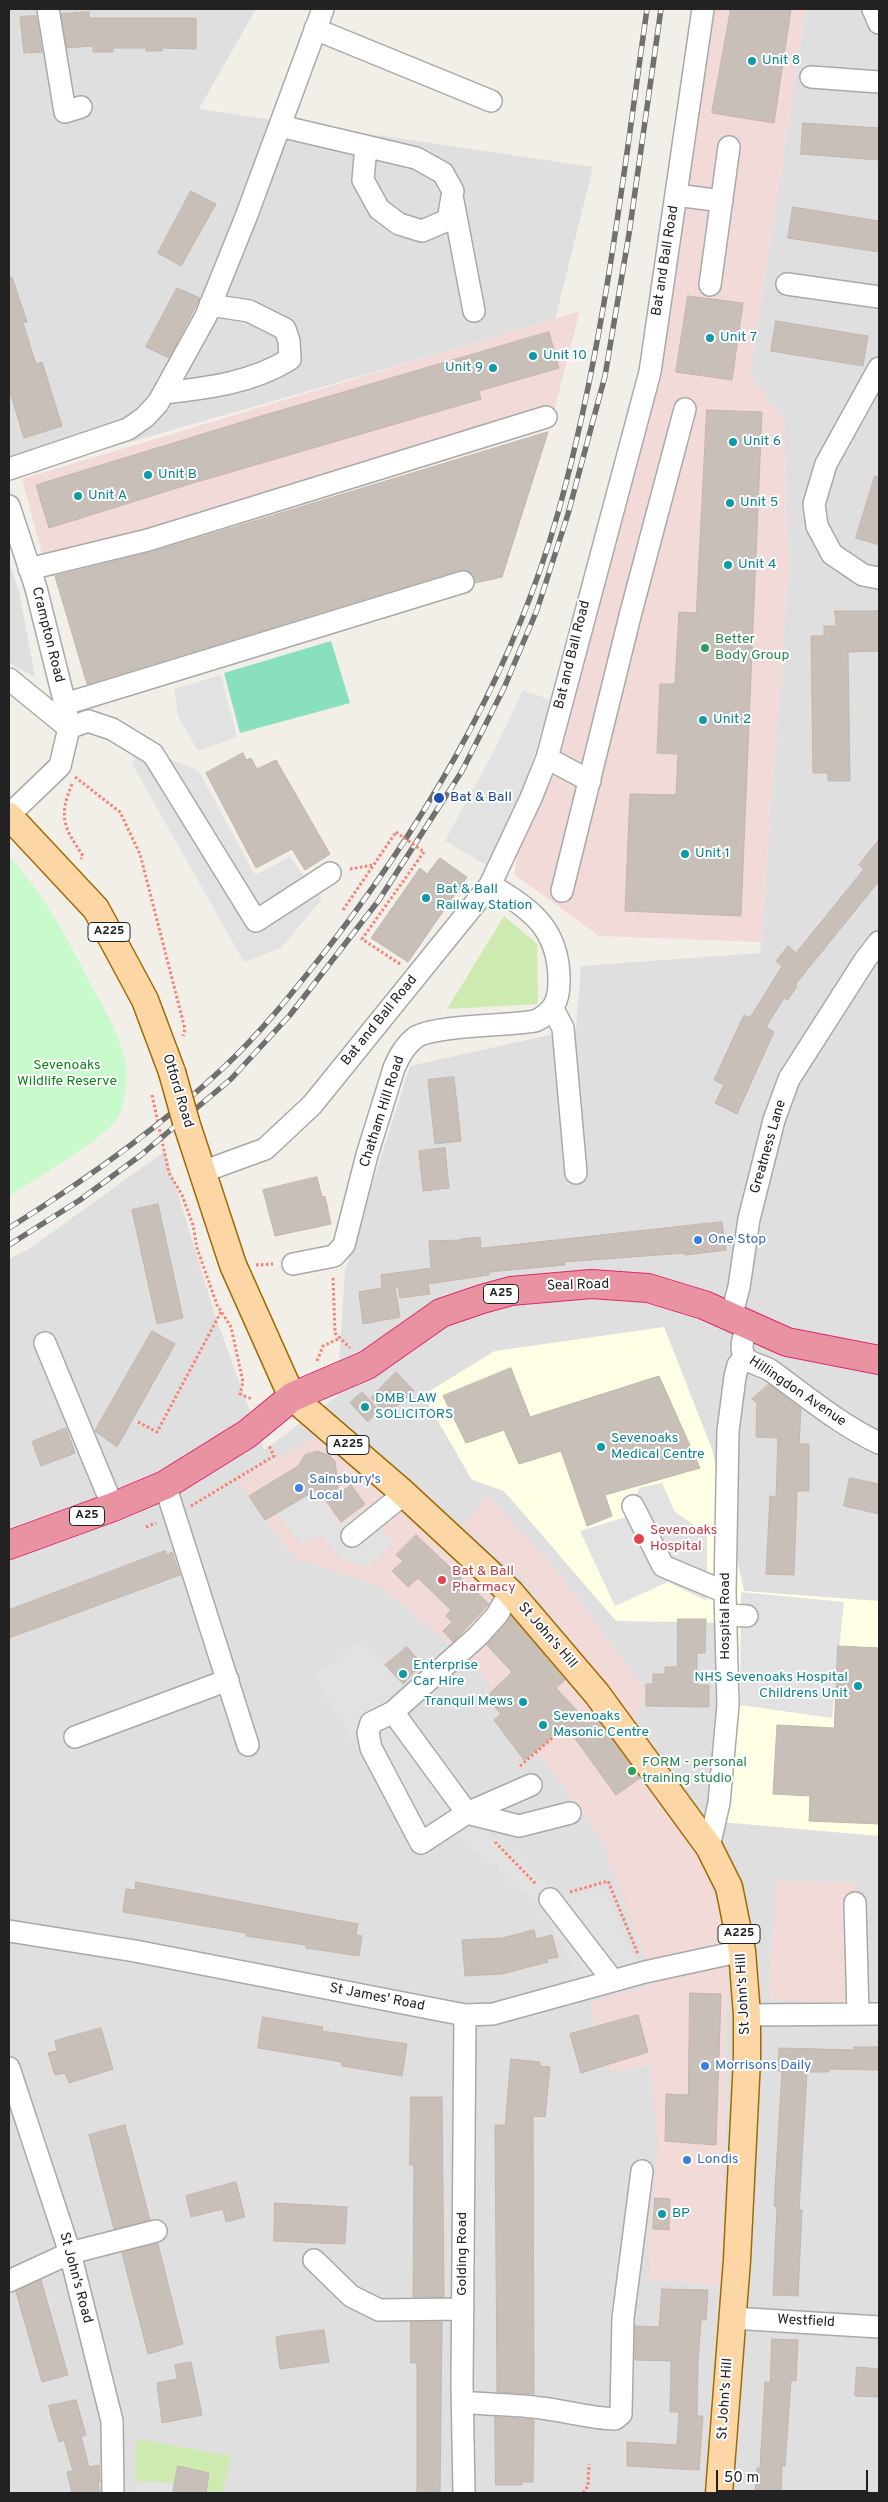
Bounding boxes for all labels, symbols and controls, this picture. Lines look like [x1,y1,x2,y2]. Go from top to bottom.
place label: Unit 8 [762,53,800,69]
marker: Unit 8 [746,55,758,67]
street label: Bat and Ball Road [649,205,683,317]
place label: Unit 7 [720,330,757,346]
marker: Unit 7 [704,332,716,344]
place label: Unit 10 [543,348,587,364]
marker: Unit 10 [527,350,539,362]
place label: Unit 9 [445,360,483,376]
marker: Unit 9 [487,362,499,374]
place label: Unit 6 [743,434,781,450]
marker: Unit 6 [727,436,739,448]
place label: Unit B [158,467,197,483]
marker: Unit B [142,469,154,481]
place label: Unit A [88,488,127,504]
marker: Unit A [72,490,84,502]
place label: Unit 5 [740,495,778,511]
marker: Unit 5 [724,497,736,509]
place label: Unit 4 [738,557,776,573]
marker: Unit 4 [722,559,734,571]
street label: Crampton Road [27,585,67,685]
street label: Bat and Ball Road [551,599,595,711]
place label: Better Body Group [715,632,789,664]
marker: Better Body Group [699,642,711,654]
place label: Unit 2 [713,712,751,728]
marker: Unit 2 [697,714,709,726]
place label: Bat & Ball [450,790,512,806]
marker: Bat & Ball [432,791,446,805]
place label: Unit 1 [695,846,730,862]
marker: Unit 1 [679,848,691,860]
place label: Bat & Ball Railway Station [436,882,532,914]
marker: Bat & Ball Railway Station [420,892,432,904]
road number: A225 [88,922,130,942]
street label: Bat and Ball Road [338,972,422,1070]
street label: Otford Road [158,1052,196,1130]
street label: Chatham Hill Road [357,1054,409,1170]
park label: Sevenoaks Wildlife Reserve [17,1058,117,1090]
street label: Greatness Lane [748,1098,790,1196]
place label: One Stop [708,1232,766,1248]
marker: One Stop [692,1234,704,1246]
street label: Seal Road [547,1277,609,1295]
road number: A25 [484,1285,518,1304]
street label: Hillingdon Avenue [745,1353,849,1431]
place label: DMB LAW SOLICITORS [375,1391,453,1424]
marker: DMB LAW SOLICITORS [359,1401,371,1413]
place label: Sevenoaks Medical Centre [611,1431,705,1464]
road number: A225 [327,1436,369,1454]
marker: Sevenoaks Medical Centre [595,1441,607,1453]
place label: Sainsbury's Local [309,1472,381,1504]
marker: Sainsbury's Local [293,1482,305,1494]
road number: A25 [70,1506,104,1525]
place label: Sevenoaks Hospital [650,1523,717,1555]
marker: Sevenoaks Hospital [632,1532,646,1546]
place label: Bat & Ball Pharmacy [452,1564,516,1596]
street label: Hospital Road [718,1572,734,1660]
marker: Bat & Ball Pharmacy [436,1574,448,1586]
street label: St John's Hill [514,1600,580,1672]
place label: Enterprise Car Hire [413,1658,478,1690]
marker: Enterprise Car Hire [397,1668,409,1680]
place label: NHS Sevenoaks Hospital Childrens Unit [694,1670,848,1702]
marker: NHS Sevenoaks Hospital Childrens Unit [852,1680,864,1692]
place label: Tranquil Mews [424,1694,513,1710]
marker: Tranquil Mews [517,1696,529,1708]
place label: Sevenoaks Masonic Centre [553,1709,649,1741]
marker: Sevenoaks Masonic Centre [537,1719,549,1731]
place label: FORM - personal training studio [642,1755,747,1788]
marker: FORM - personal training studio [626,1765,638,1777]
road number: A225 [718,1925,760,1944]
street label: St John's Hill [733,1953,755,2035]
street label: St James' Road [328,1981,426,2015]
place label: Morrisons Daily [715,2058,812,2074]
marker: Morrisons Daily [699,2060,711,2072]
place label: Londis [697,2152,739,2168]
marker: Londis [681,2154,693,2166]
place label: BP [672,2206,690,2222]
marker: BP [656,2208,668,2220]
street label: Golding Road [455,2212,471,2296]
street label: St John's Road [55,2231,95,2325]
street label: Westfield [777,2312,835,2332]
street label: St John's Hill [715,2358,737,2440]
scale bar [718,2460,870,2492]
text: 50 m [724,2469,759,2488]

